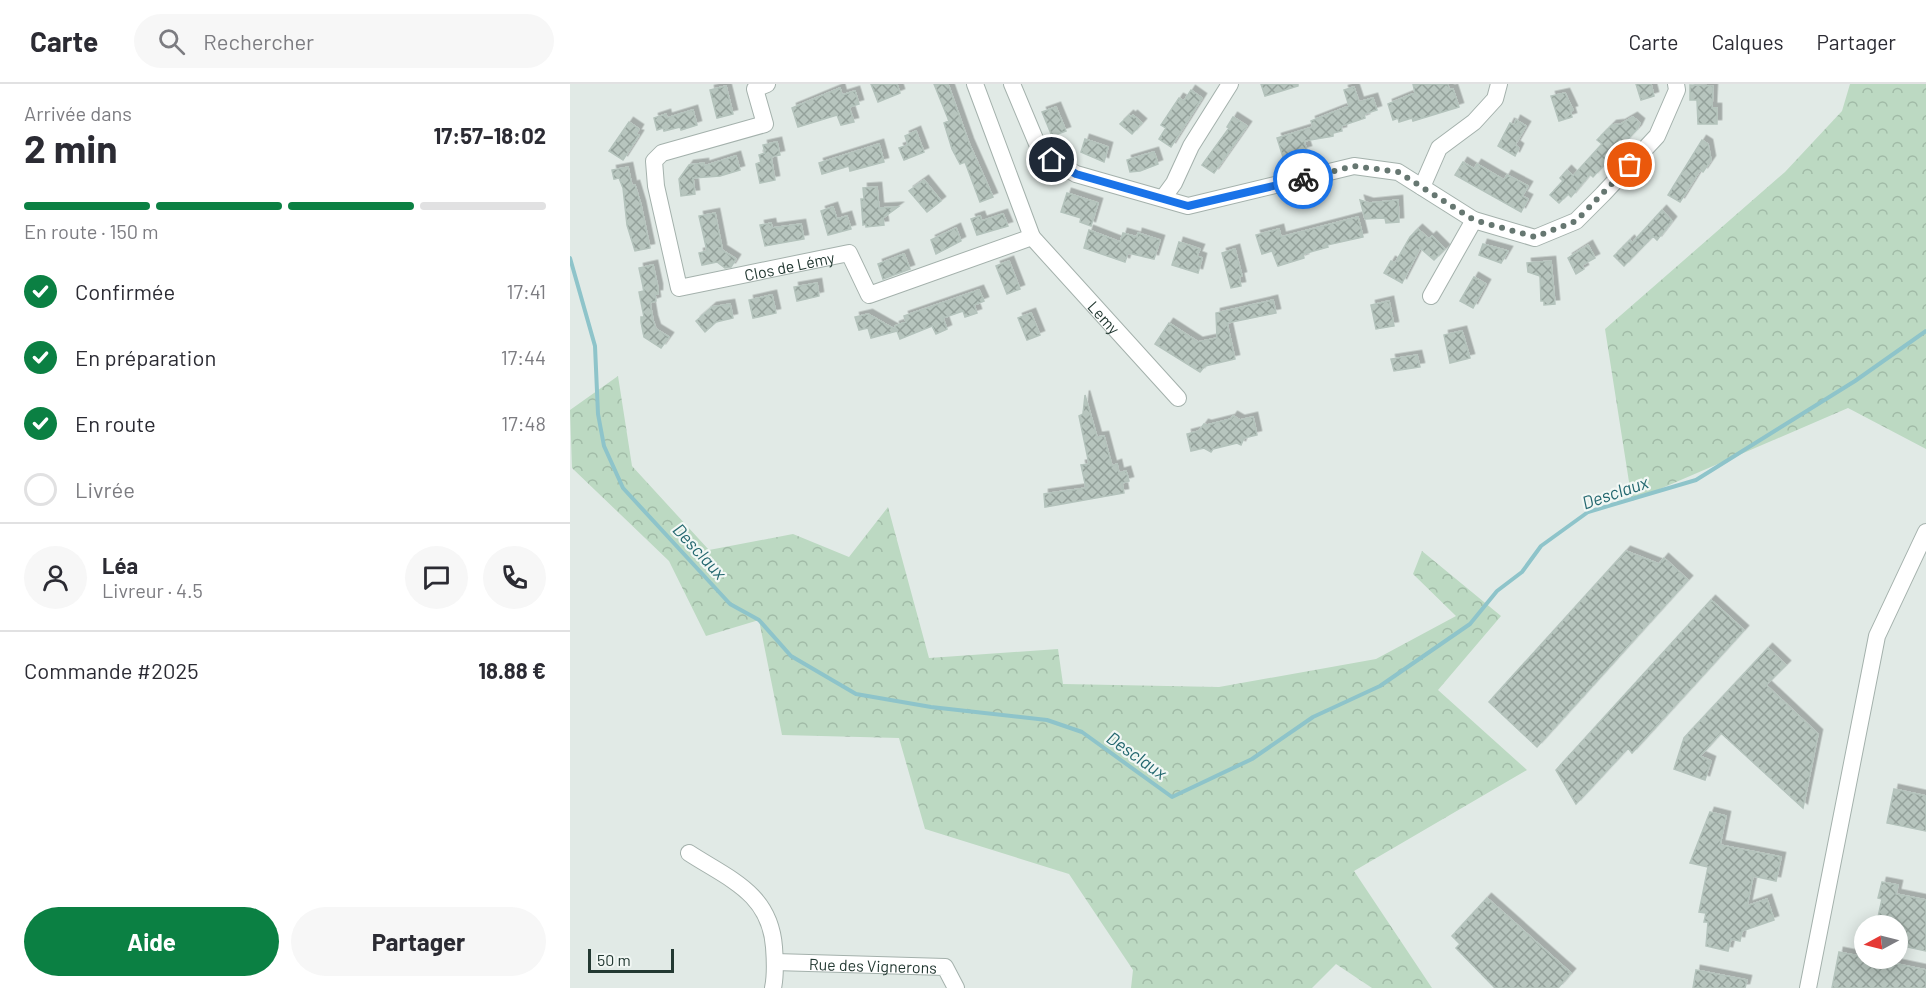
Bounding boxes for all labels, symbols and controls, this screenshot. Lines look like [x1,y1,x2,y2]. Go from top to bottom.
search box [134,14,554,68]
text: Carte [30,24,98,58]
icon: search [155,25,188,58]
text: Rechercher [203,28,314,54]
text: Carte [1629,29,1678,54]
text: Calques [1711,29,1784,54]
text: Partager [1817,29,1896,54]
text: Arrivée dans [24,101,132,125]
text: 17:57–18:02 [433,122,546,148]
text: 2 min [24,124,117,171]
pin [1026,134,1077,185]
pin [1604,139,1655,190]
icon: home [1035,143,1068,176]
icon: bag [1613,148,1646,181]
courier [1273,149,1333,209]
icon: bike [1287,163,1320,196]
text: En route · 150 m [24,219,159,243]
street label: Clos de Lémy [743,247,837,284]
icon: check [24,275,57,308]
text: Confirmée [75,278,175,304]
text: 17:41 [507,279,546,303]
street label: Lemy [1085,297,1125,338]
icon: check [24,341,57,374]
text: En préparation [75,344,216,370]
text: 17:44 [501,345,546,369]
icon: check [24,407,57,440]
text: En route [75,410,156,436]
text: 17:48 [501,411,546,435]
water label: Desclaux [1579,470,1652,514]
text: Livrée [75,476,135,502]
water label: Desclaux [669,518,732,584]
button: person [24,546,87,609]
button: chat [405,546,468,609]
button: phone [483,546,546,609]
text: Léa [102,552,138,578]
text: Livreur · 4.5 [102,578,203,602]
text: Commande #2025 [24,657,199,683]
text: 18.88 € [478,657,546,683]
water label: Desclaux [1103,726,1172,784]
button: Aide [24,907,279,976]
button: Partager [291,907,546,976]
north arrow [1854,915,1908,969]
map controls [1854,915,1908,969]
scale bar [588,946,674,974]
text: 50 m [597,950,631,969]
street label: Rue des Vignerons [809,954,937,976]

